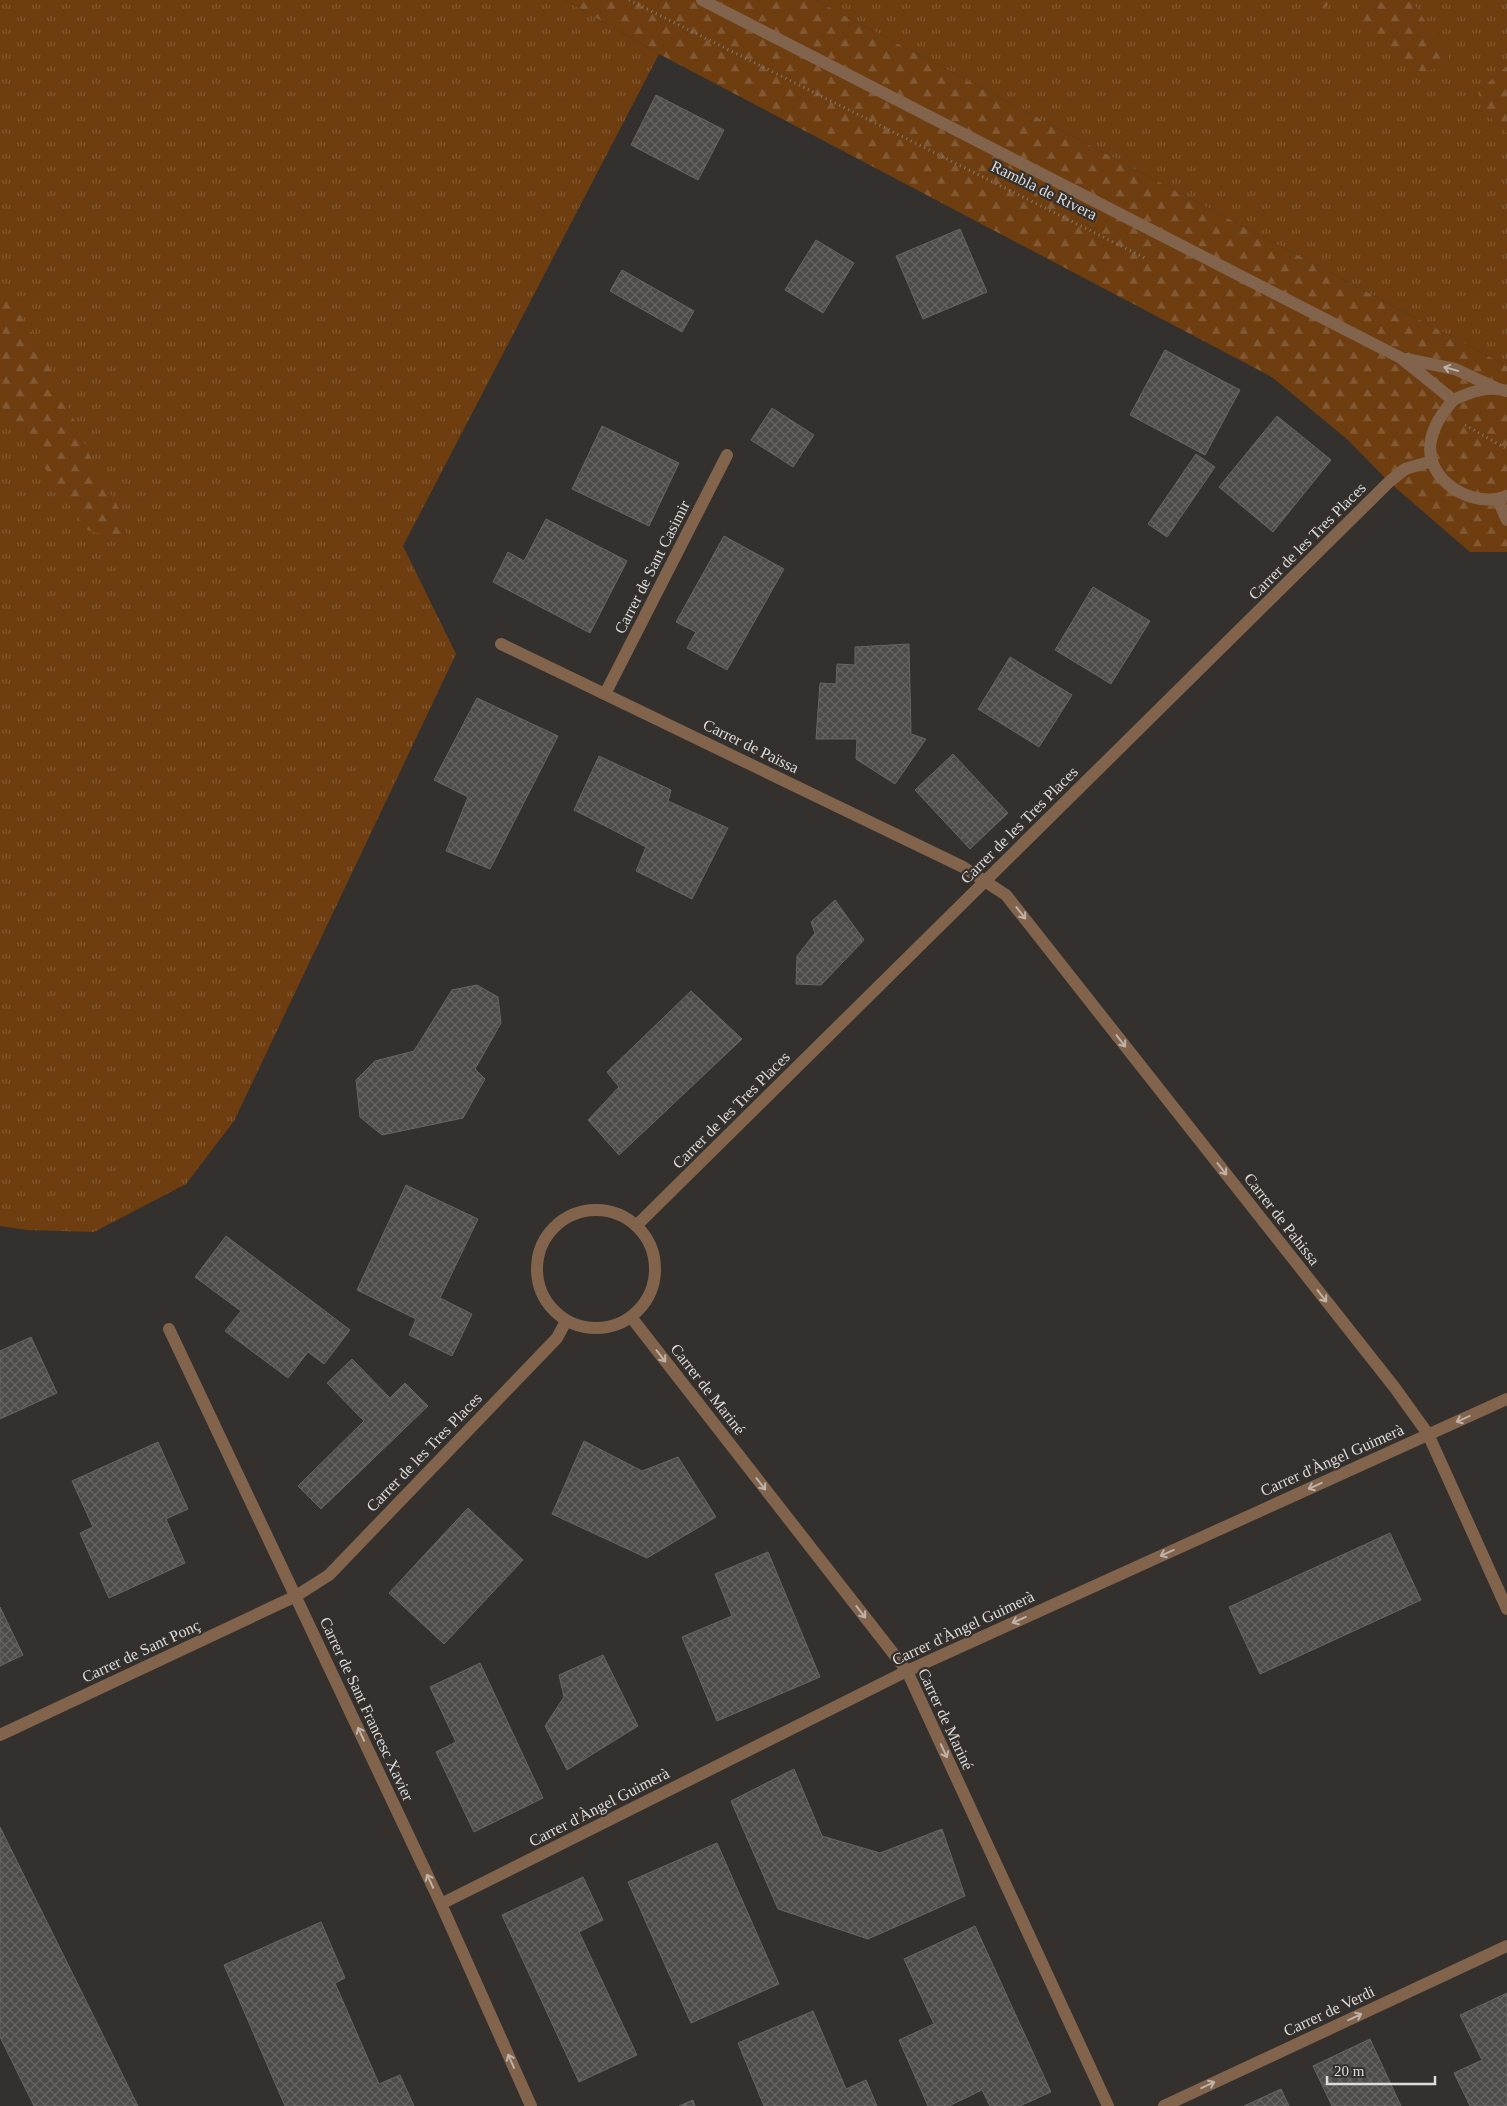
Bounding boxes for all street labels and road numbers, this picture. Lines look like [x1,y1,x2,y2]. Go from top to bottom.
street label: Rambla de Rivera [988,157,1100,223]
street label: Carrer de les Tres Places [1245,479,1369,603]
street label: Carrer de Sant Casimir [611,497,693,636]
street label: Carrer de Païssa [701,716,801,776]
street label: Carrer de les Tres Places [957,763,1081,887]
street label: Carrer de les Tres Places [669,1048,793,1172]
street label: Carrer de Pahissa [1241,1170,1323,1268]
street label: Carrer de Mariné [667,1340,749,1438]
street label: Carrer de les Tres Places [363,1389,485,1515]
street label: Carrer d'Àngel Guimerà [1257,1420,1407,1500]
street label: Carrer d'Àngel Guimerà [889,1587,1037,1669]
street label: Carrer de Sant Francesc Xavier [317,1614,417,1804]
street label: Carrer de Sant Ponç [79,1616,203,1687]
street label: Carrer de Mariné [915,1665,977,1773]
street label: Carrer d'Àngel Guimerà [526,1763,672,1851]
street label: Carrer de Verdi [1281,1982,1378,2039]

